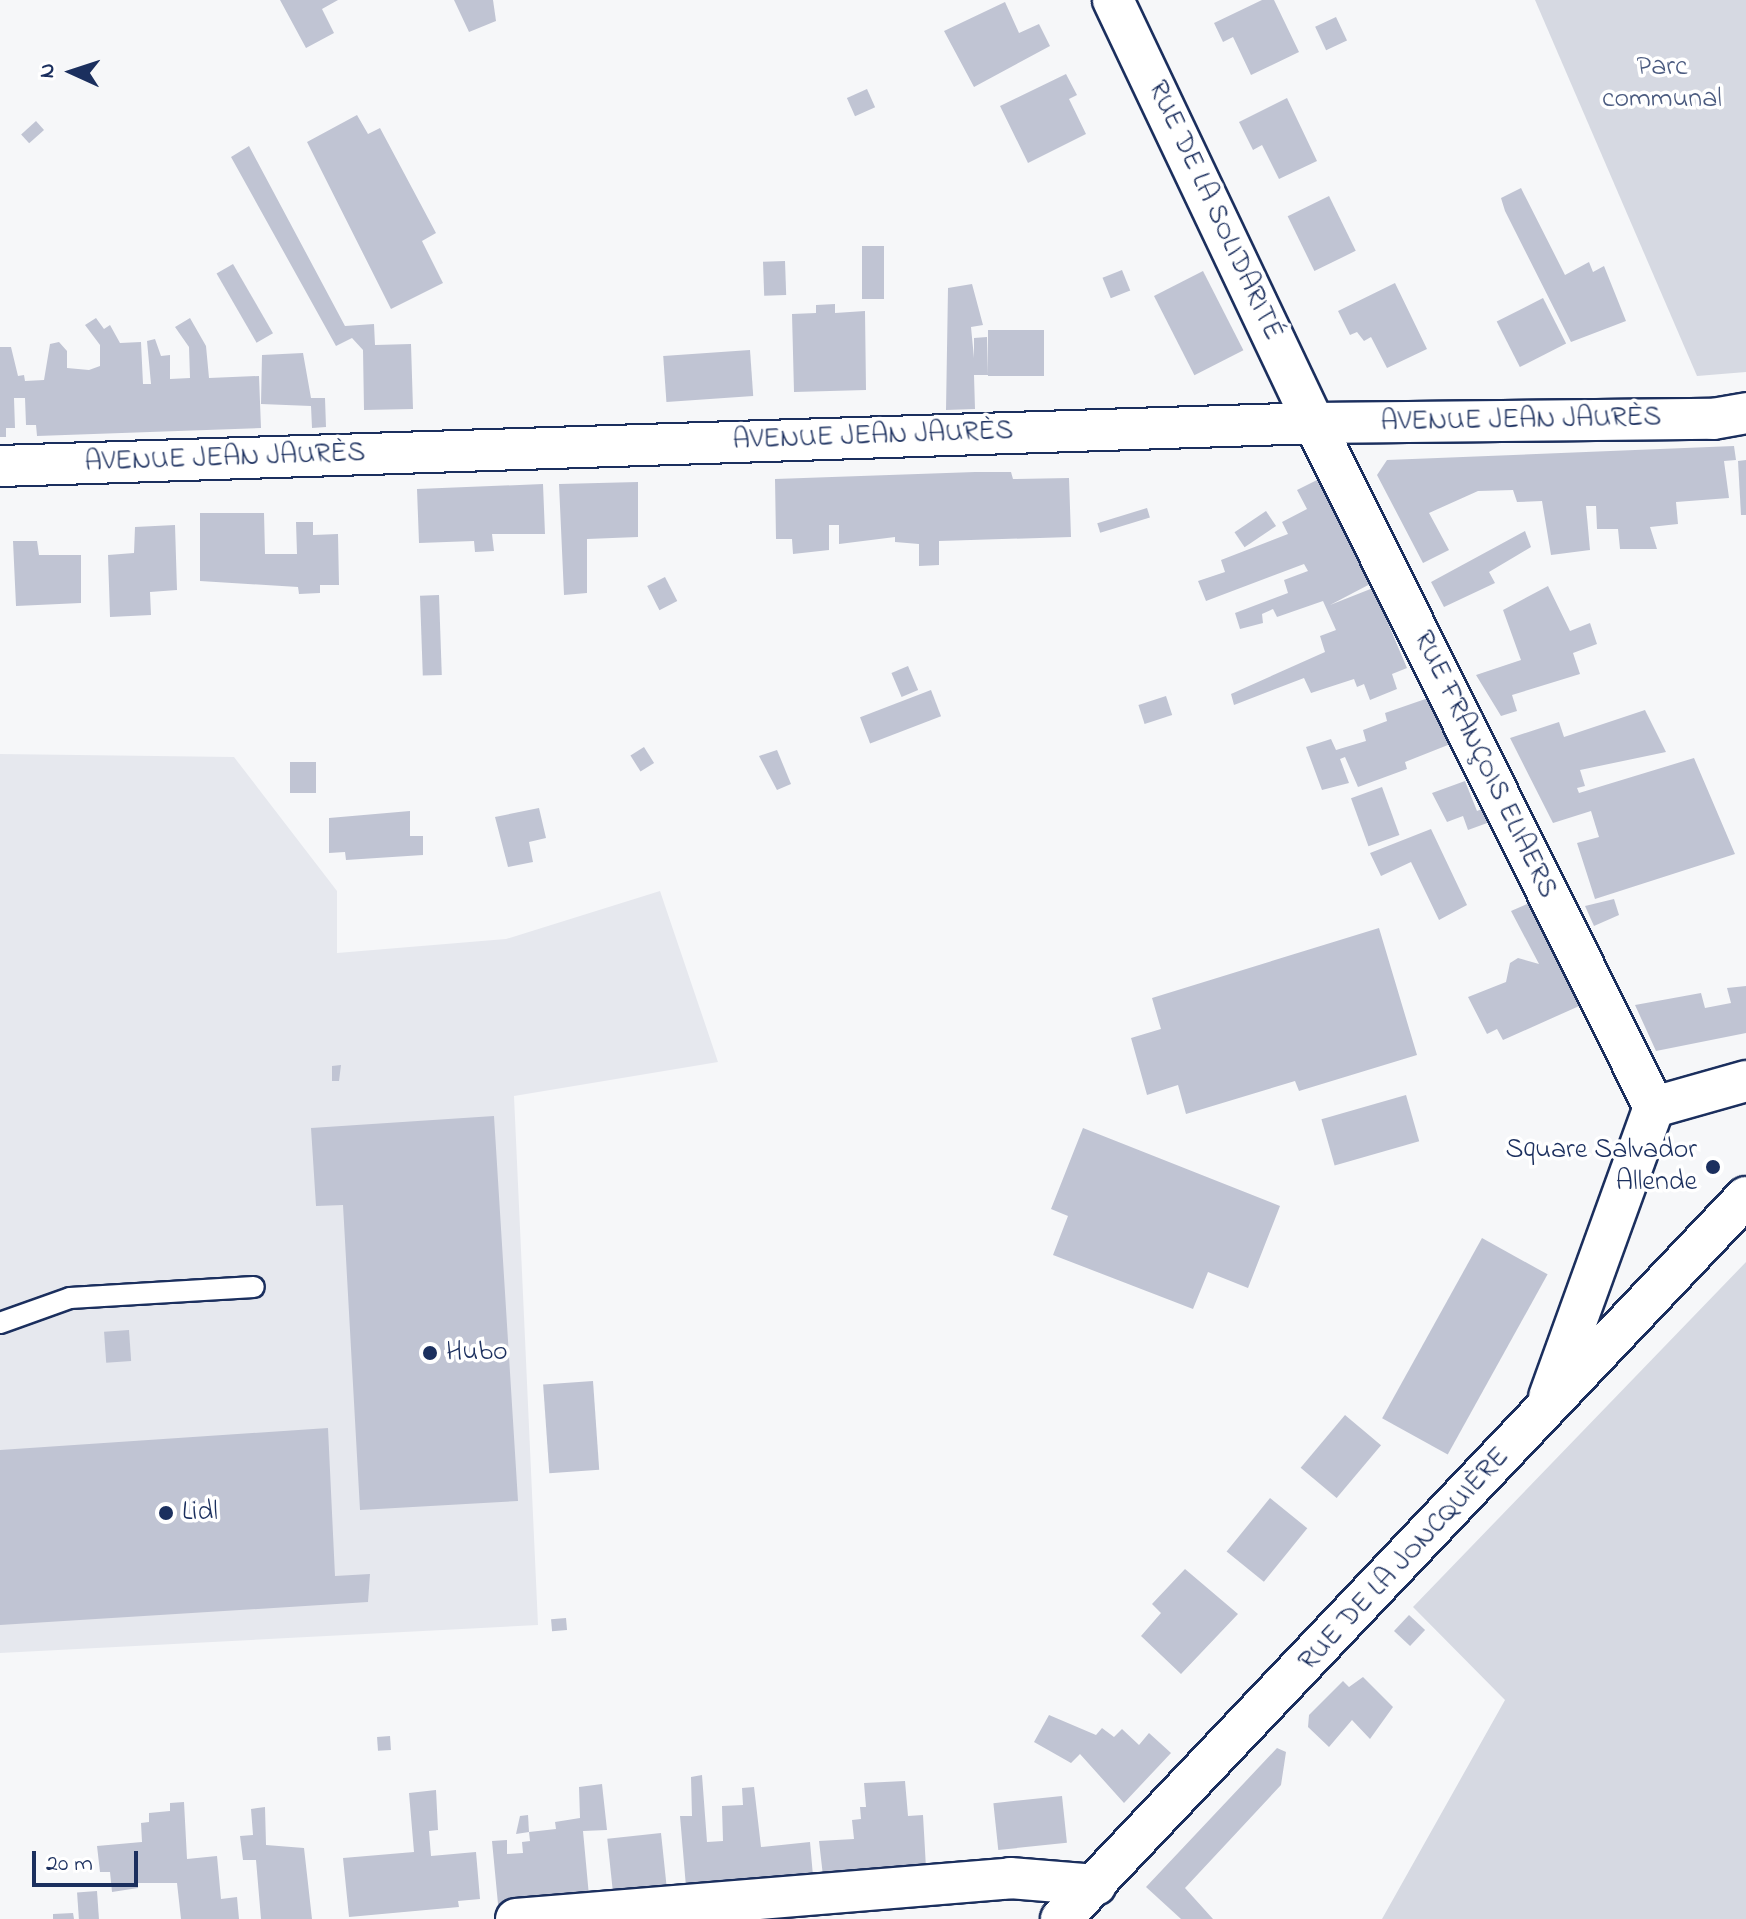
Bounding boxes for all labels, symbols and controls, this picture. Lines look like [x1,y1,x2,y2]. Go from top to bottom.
north arrow [32,32,112,112]
park label: Parc communal [1602,51,1722,117]
text: N [32,62,64,79]
street label: RUE DE LA SOLIDARITÉ [1139,76,1289,346]
street label: AVENUE JEAN JAURÈS [1380,402,1662,440]
street label: AVENUE JEAN JAURÈS [732,415,1014,459]
street label: AVENUE JEAN JAURÈS [84,437,366,481]
street label: RUE FRANÇOIS ELIAERS [1405,626,1563,904]
place label: Square Salvador Allende [1505,1134,1697,1200]
marker: Square Salvador Allende [1704,1158,1722,1176]
place label: Hubo [446,1336,508,1370]
marker: Hubo [421,1344,439,1362]
street label: RUE DE LA JONCQUIÈRE [1293,1441,1517,1679]
place label: Lidl [182,1496,218,1530]
marker: Lidl [157,1504,175,1522]
scale bar [36,1835,142,1885]
text: 20 m [46,1847,93,1882]

